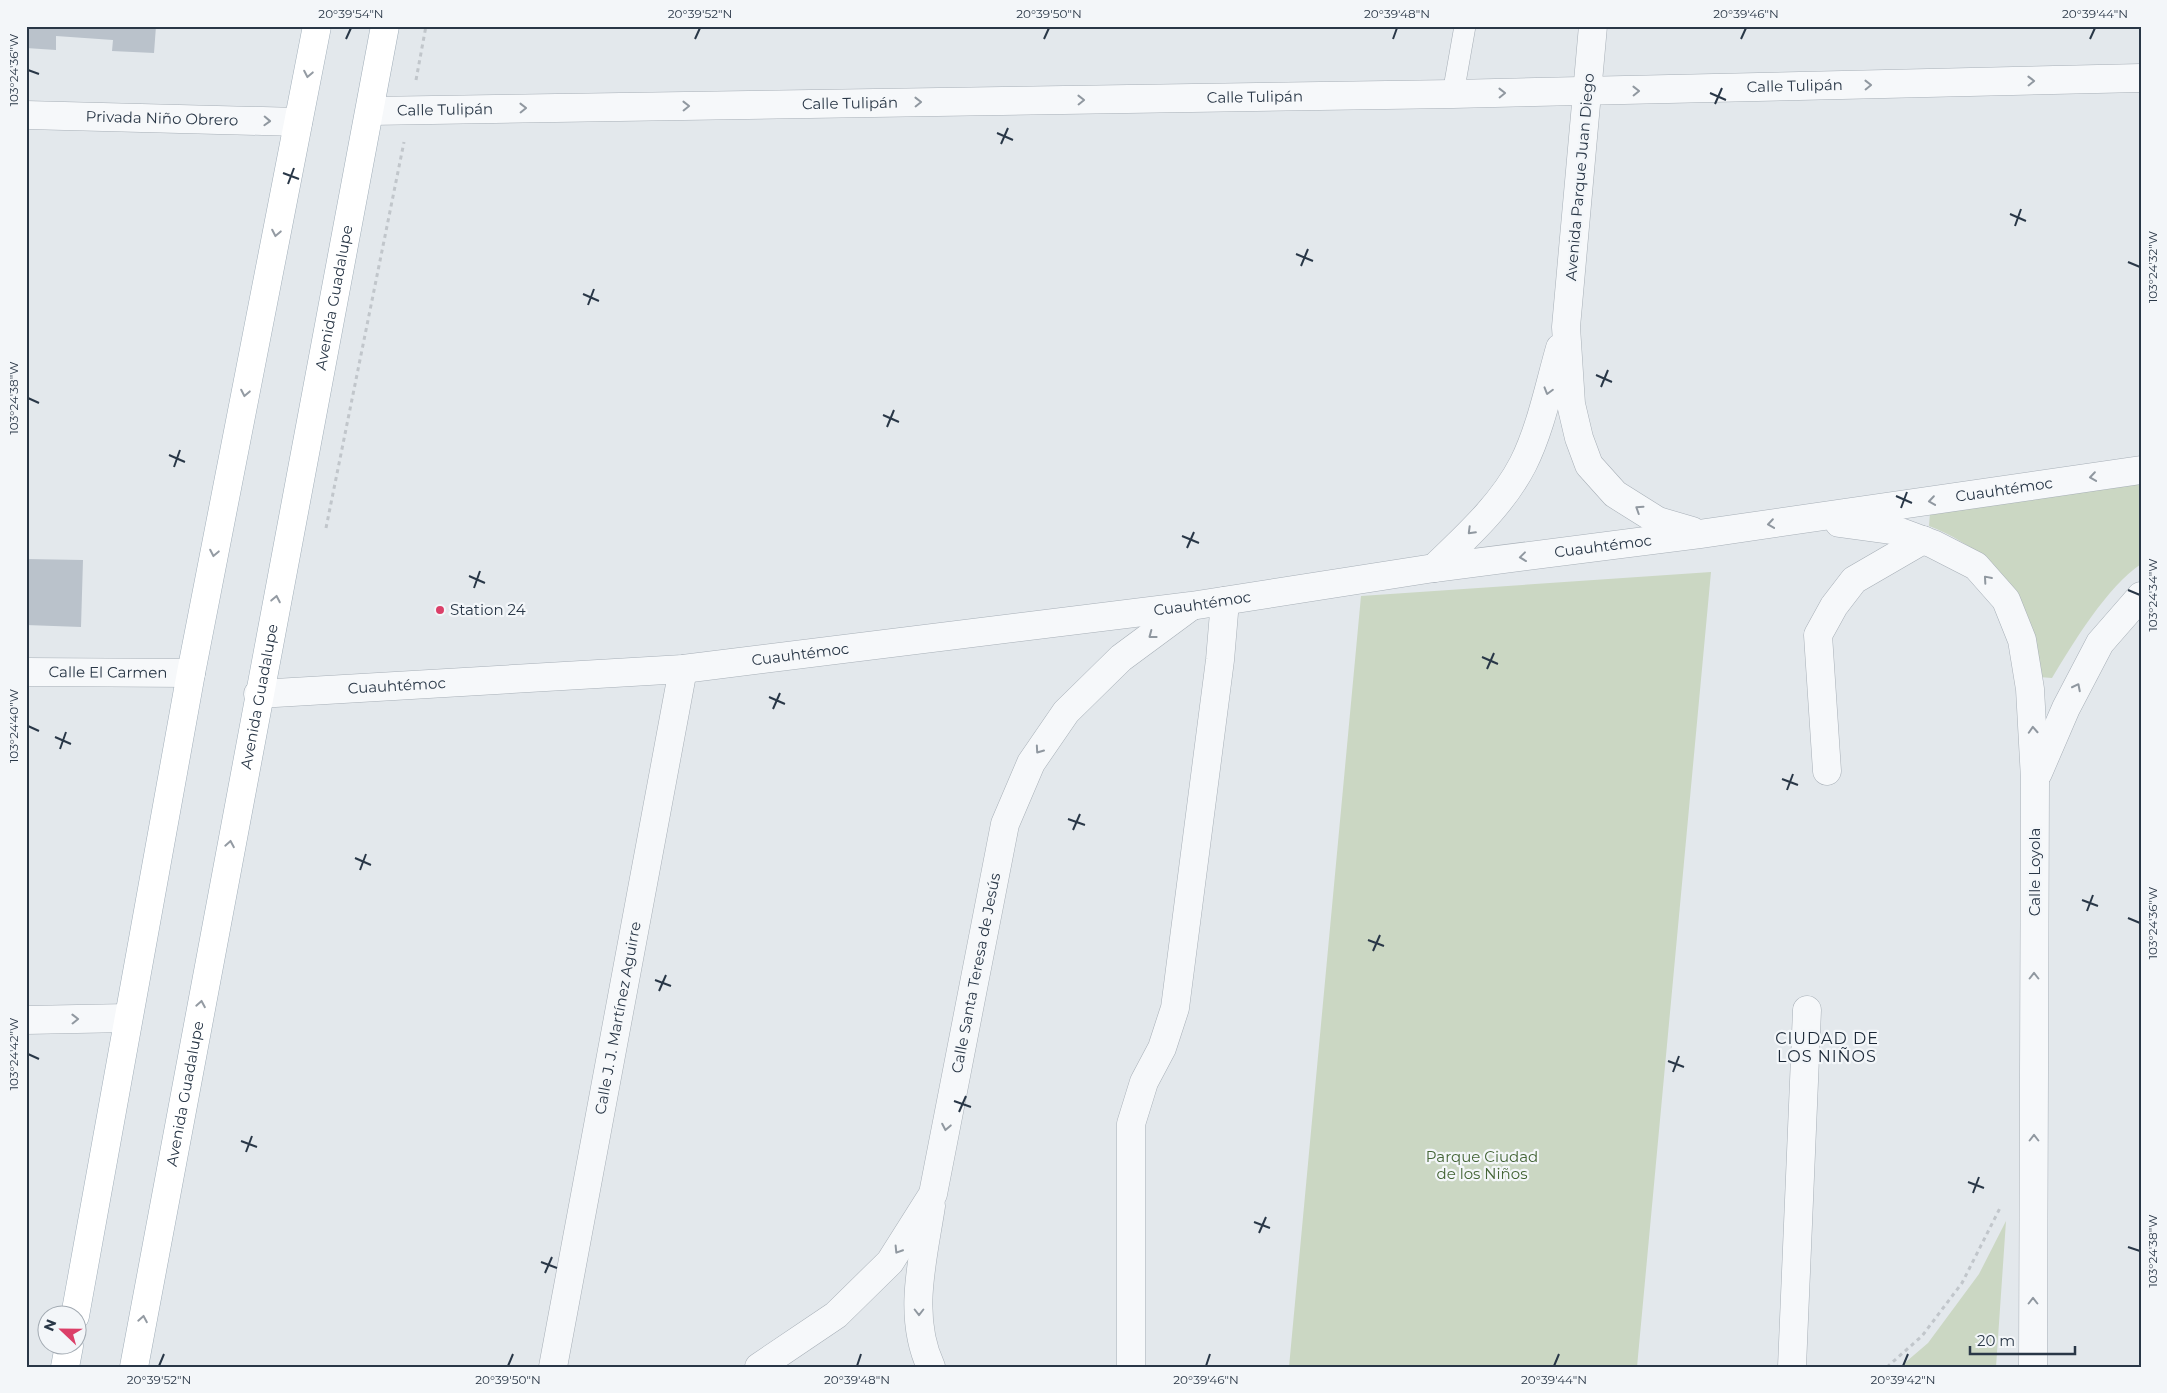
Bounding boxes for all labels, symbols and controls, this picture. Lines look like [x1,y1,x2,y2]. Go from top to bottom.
text: 20°39'54"N [318,6,384,21]
text: 20°39'52"N [668,6,732,21]
text: 20°39'50"N [1016,6,1082,21]
text: 20°39'48"N [1364,6,1430,21]
text: 20°39'46"N [1713,6,1779,21]
text: 20°39'44"N [2062,6,2128,21]
text: 103°24'36"W [6,34,21,106]
one-way arrow [303,70,313,78]
street label: Avenida Parque Juan Diego [1561,72,1598,282]
street label: Calle Tulipán [1746,75,1843,96]
one-way arrow [2027,76,2035,86]
one-way arrow [1864,80,1872,90]
one-way arrow [1632,85,1640,96]
street label: Calle Tulipán [1207,86,1303,107]
one-way arrow [1498,88,1506,99]
street label: Calle Tulipán [802,93,898,113]
one-way arrow [1078,95,1085,105]
one-way arrow [915,97,923,107]
street label: Calle Tulipán [397,99,493,120]
one-way arrow [682,101,690,111]
one-way arrow [520,103,528,113]
street label: Privada Niño Obrero [85,107,239,129]
one-way arrow [264,116,272,127]
street label: Avenida Guadalupe [311,223,357,372]
one-way arrow [271,229,282,238]
text: 103°24'32"W [2145,231,2160,303]
text: 103°24'38"W [6,361,21,435]
one-way arrow [1543,386,1554,395]
one-way arrow [240,389,251,397]
one-way arrow [2088,471,2096,482]
street label: Cuauhtémoc [1954,473,2054,506]
one-way arrow [1927,495,1936,505]
one-way arrow [1636,506,1645,515]
one-way arrow [1767,518,1775,529]
one-way arrow [1468,525,1477,534]
street label: Cuauhtémoc [1553,530,1653,562]
one-way arrow [209,548,220,557]
one-way arrow [1519,551,1527,562]
text: 103°24'34"W [2145,558,2160,632]
one-way arrow [1984,576,1993,585]
street label: Cuauhtémoc [1152,587,1252,620]
one-way arrow [271,594,281,603]
place label: Station 24 [450,600,526,619]
marker: Station 24 [434,604,446,616]
street label: Avenida Guadalupe [236,622,282,771]
one-way arrow [1148,629,1158,638]
street label: Cuauhtémoc [750,638,850,669]
street label: Calle El Carmen [48,662,168,682]
street label: Cuauhtémoc [347,673,446,698]
one-way arrow [2071,683,2081,692]
text: 103°24'40"W [6,689,21,763]
one-way arrow [2027,726,2038,734]
one-way arrow [1036,745,1045,754]
street label: Calle Loyola [2025,828,2044,916]
one-way arrow [225,840,235,849]
street label: Calle Santa Teresa de Jesús [947,871,1004,1075]
text: 103°24'36"W [2145,887,2160,959]
street label: Calle J. J. Martínez Aguirre [590,920,645,1116]
one-way arrow [2029,971,2039,979]
one-way arrow [195,1000,205,1009]
one-way arrow [72,1014,79,1024]
text: 103°24'42"W [6,1018,21,1090]
street label: Avenida Guadalupe [162,1019,208,1168]
district label: CIUDAD DE LOS NIÑOS [1775,1029,1879,1066]
one-way arrow [941,1122,952,1131]
one-way arrow [2029,1134,2039,1142]
park label: Parque Ciudad de los Niños [1426,1147,1538,1183]
text: 103°24'38"W [2145,1214,2160,1288]
one-way arrow [894,1245,904,1254]
one-way arrow [2028,1296,2038,1304]
north arrow [38,1306,88,1356]
one-way arrow [913,1308,924,1316]
one-way arrow [137,1314,147,1323]
text: N [39,1317,60,1334]
scale bar [1970,1323,2074,1355]
text: 20 m [1977,1331,2015,1350]
text: 20°39'52"N [127,1372,191,1387]
text: 20°39'50"N [475,1372,541,1387]
text: 20°39'48"N [824,1372,890,1387]
text: 20°39'46"N [1173,1372,1239,1387]
text: 20°39'44"N [1521,1372,1587,1387]
text: 20°39'42"N [1870,1372,1936,1387]

